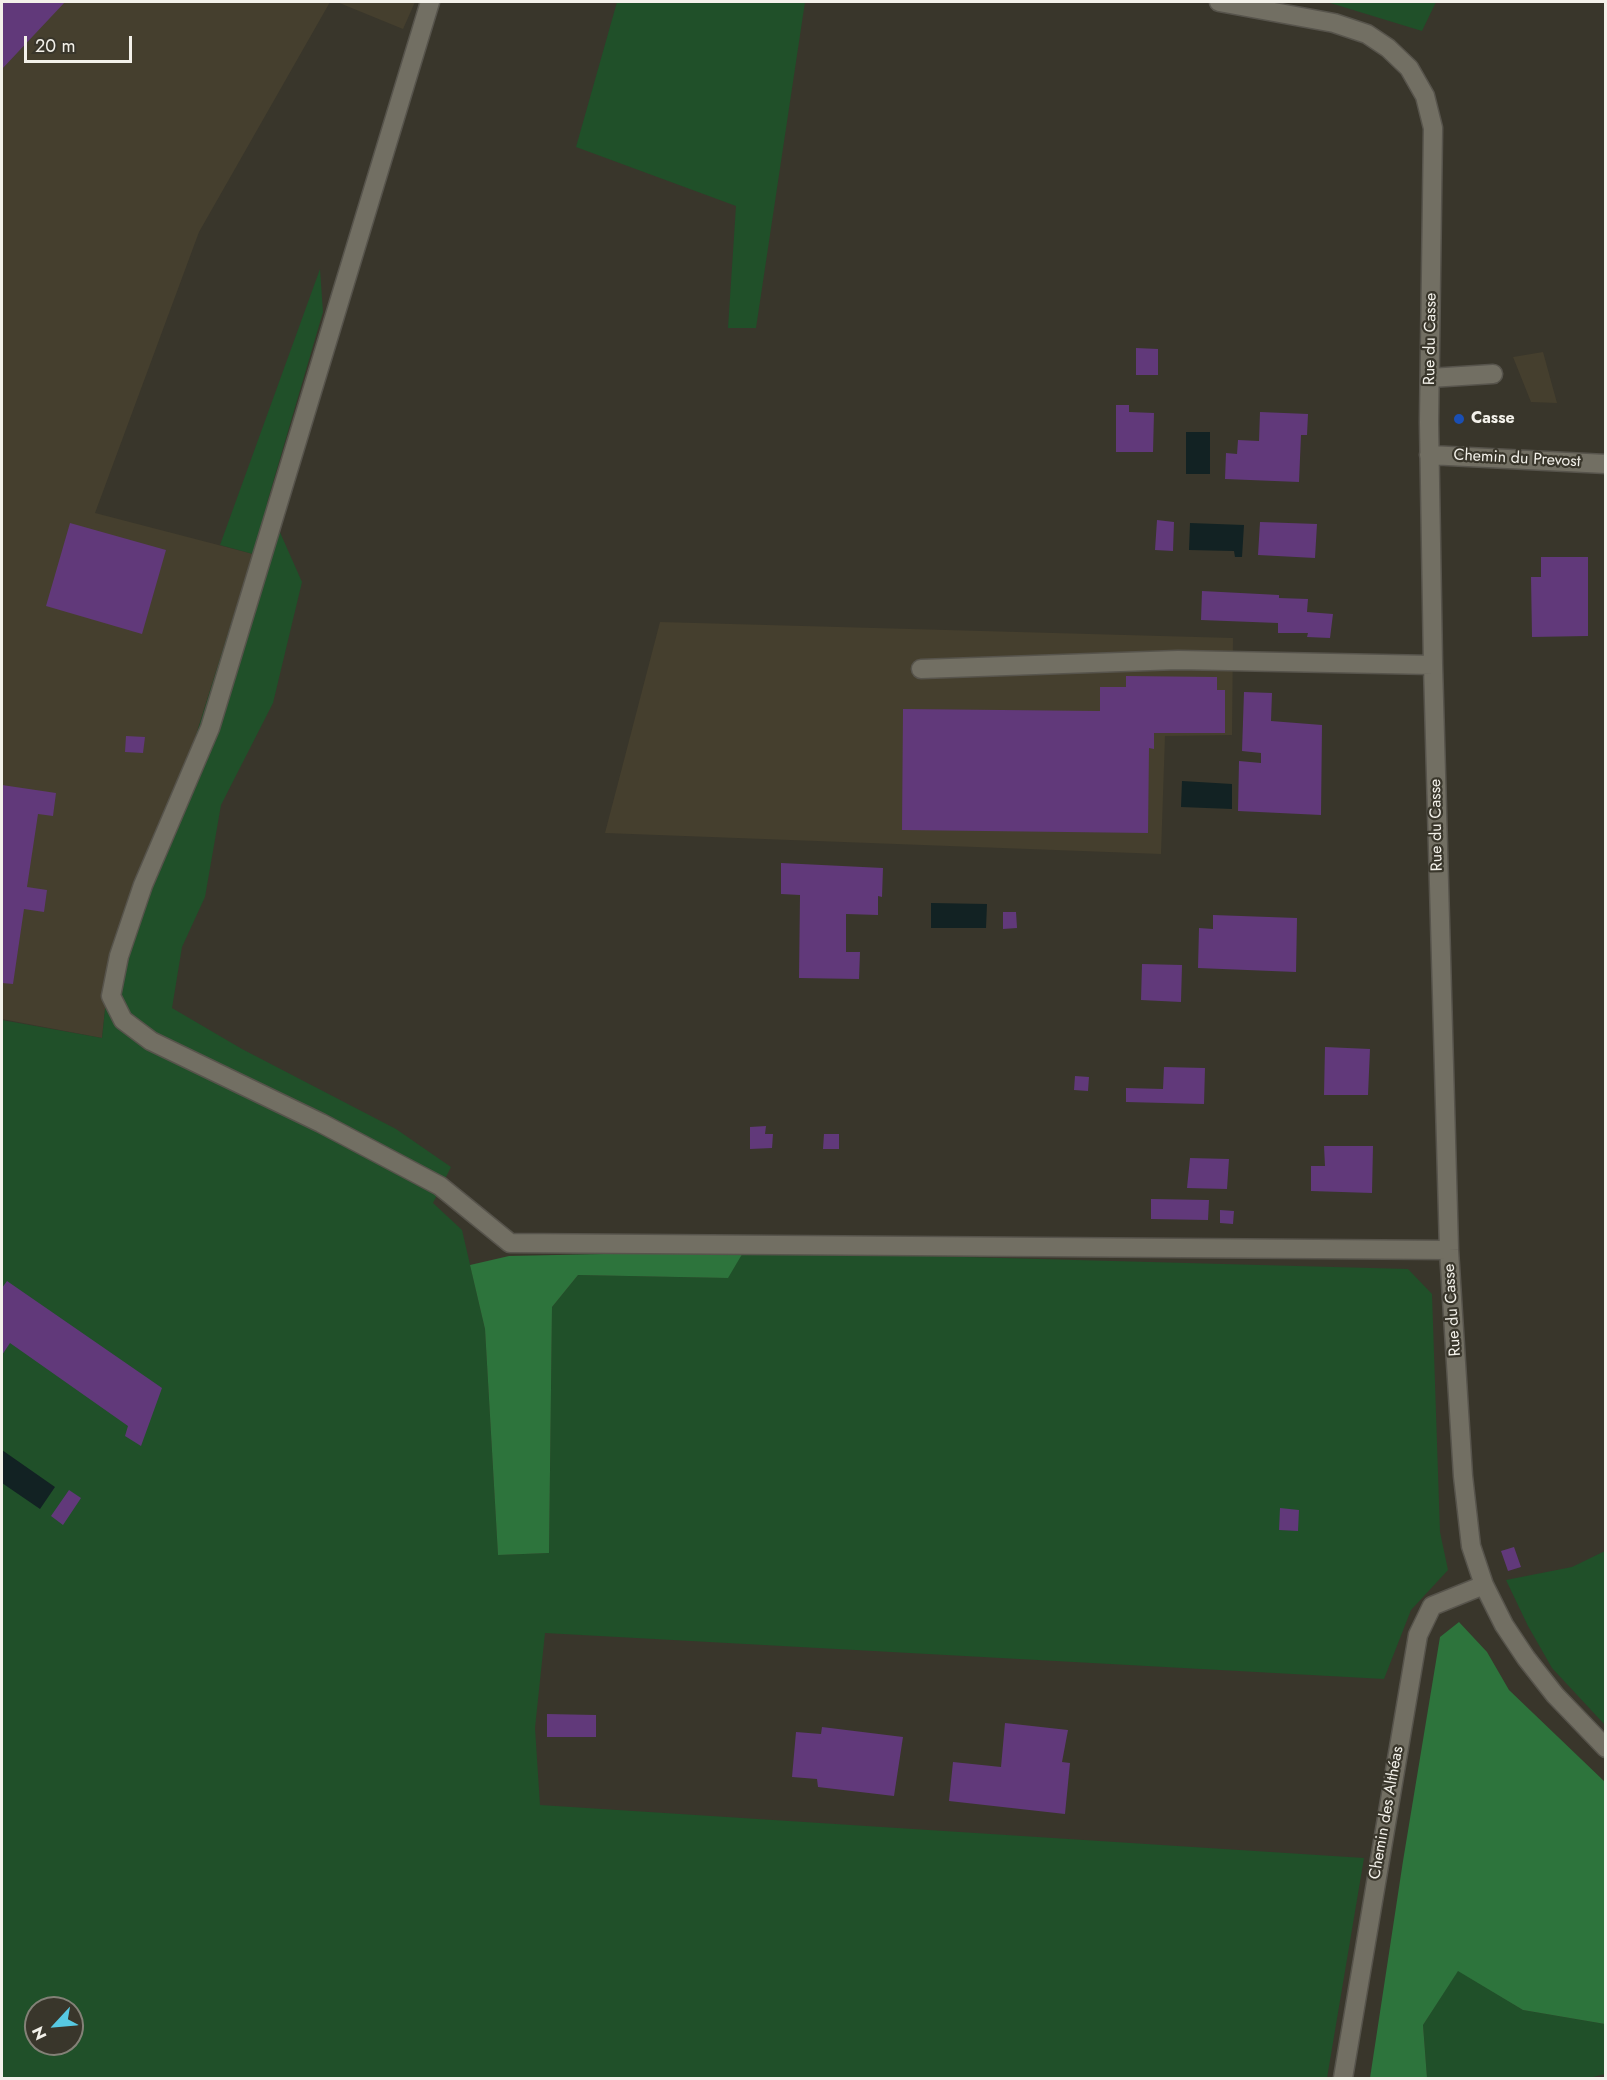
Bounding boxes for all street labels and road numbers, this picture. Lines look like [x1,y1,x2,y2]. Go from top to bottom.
street label: Rue du Casse [1421,293,1441,385]
street label: Chemin du Prevost [1453,446,1581,472]
street label: Rue du Casse [1427,779,1447,871]
street label: Rue du Casse [1440,1263,1466,1357]
street label: Chemin des Althéas [1366,1745,1408,1881]

